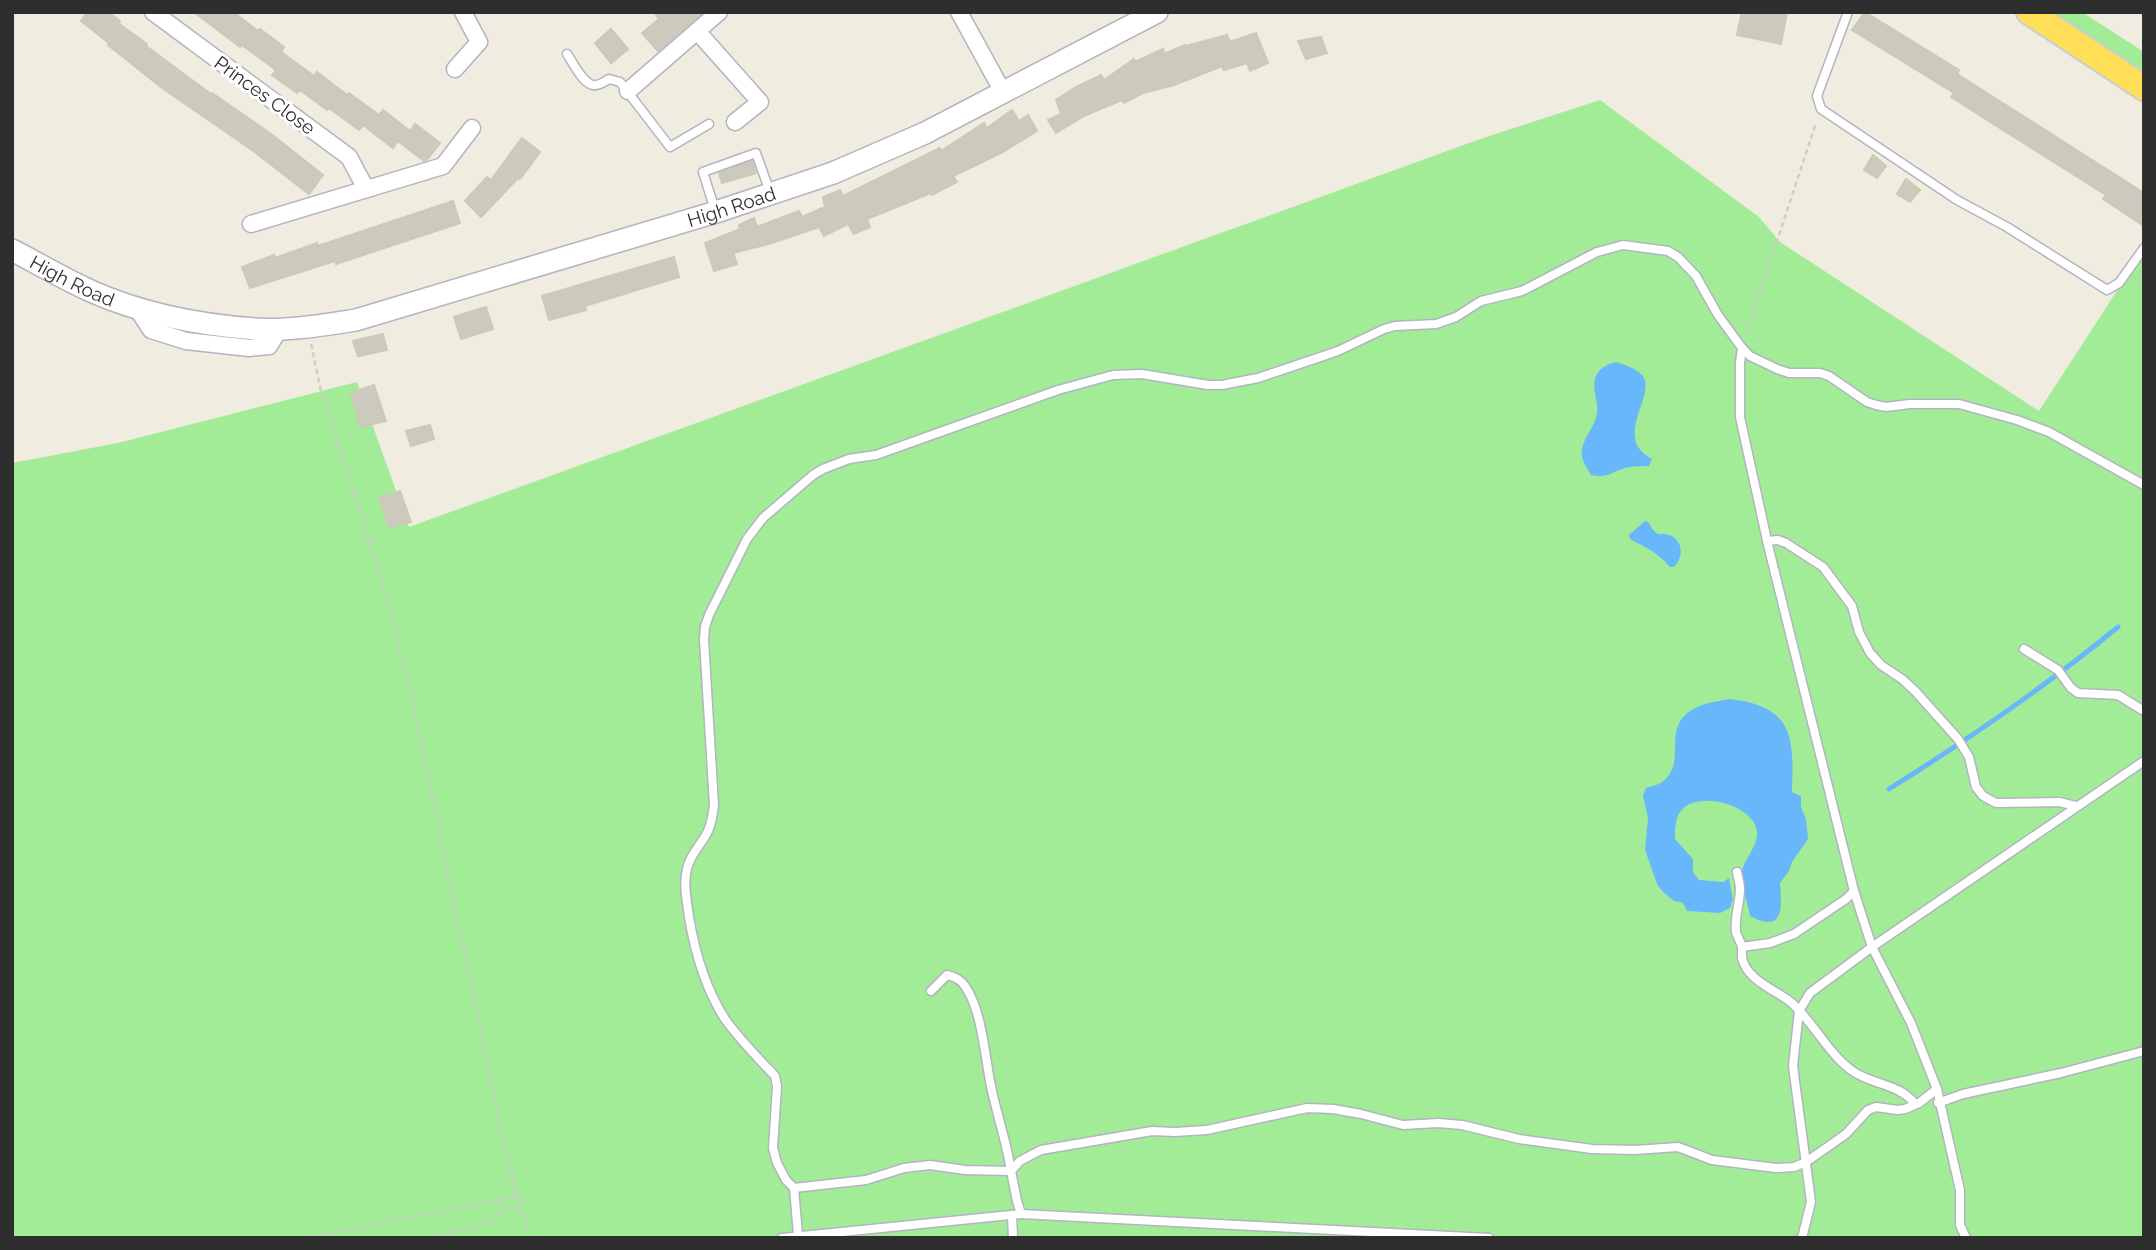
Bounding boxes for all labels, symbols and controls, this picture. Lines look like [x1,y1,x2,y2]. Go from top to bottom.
street label: Princes Close [210,51,320,139]
street label: High Road [685,182,778,231]
street label: High Road [26,251,118,311]

